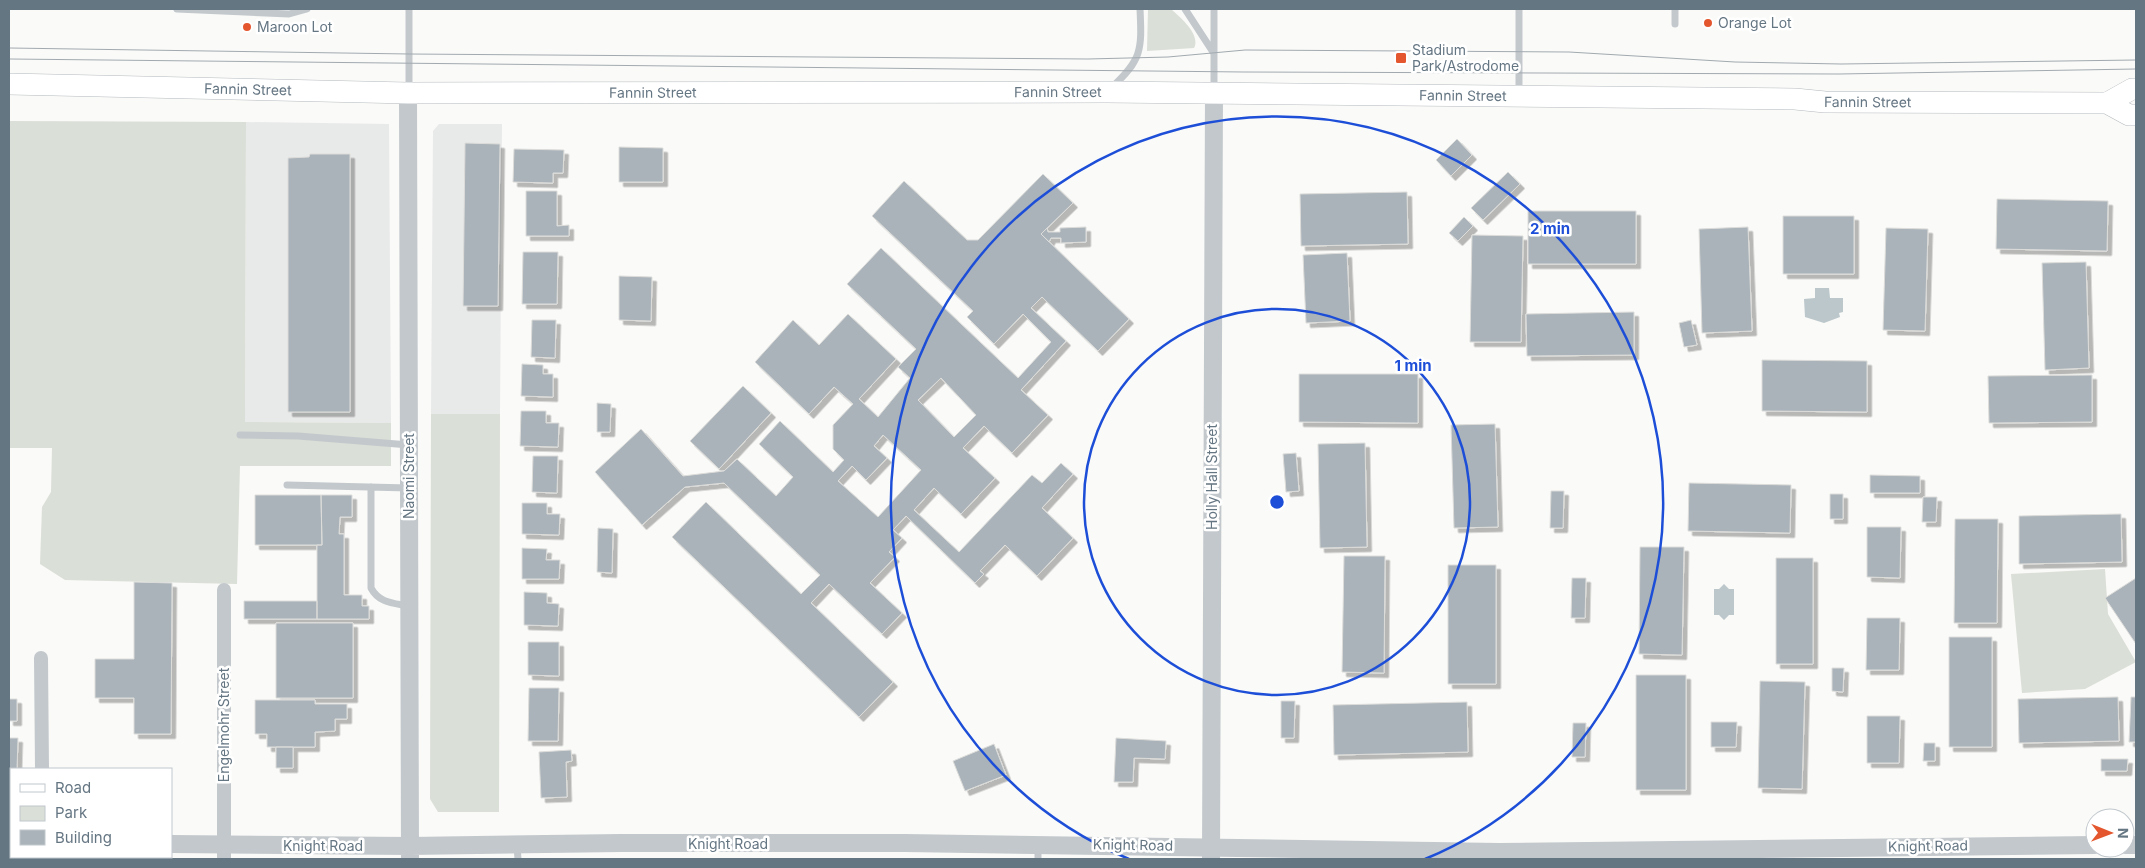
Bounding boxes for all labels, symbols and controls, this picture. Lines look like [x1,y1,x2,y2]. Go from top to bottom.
place label: Orange Lot [1718,14,1792,31]
marker: Orange Lot [1702,17,1714,29]
place label: Maroon Lot [257,18,333,35]
marker: Maroon Lot [241,21,253,33]
place label: Stadium Park/Astrodome [1412,41,1519,74]
marker: Stadium Park/Astrodome [1394,51,1408,65]
street label: Fannin Street [204,79,292,98]
street label: Fannin Street [1014,83,1102,100]
street label: Fannin Street [609,84,697,101]
street label: Fannin Street [1419,86,1507,104]
street label: Fannin Street [1824,93,1912,110]
text: 2 min [1530,219,1570,238]
text: 1 min [1394,356,1432,375]
street label: Holly Hall Street [1203,424,1220,530]
street label: Naomi Street [400,433,417,519]
centre of rings [1268,493,1286,511]
street label: Engelmohr Street [215,667,232,782]
legend [10,768,172,858]
text: Road [55,778,91,797]
text: Park [55,803,88,822]
north arrow [2085,808,2135,858]
text: Building [55,828,112,847]
text: N [2115,828,2132,839]
street label: Knight Road [688,835,768,852]
street label: Knight Road [1093,835,1173,854]
street label: Knight Road [1888,836,1968,855]
street label: Knight Road [283,837,363,854]

